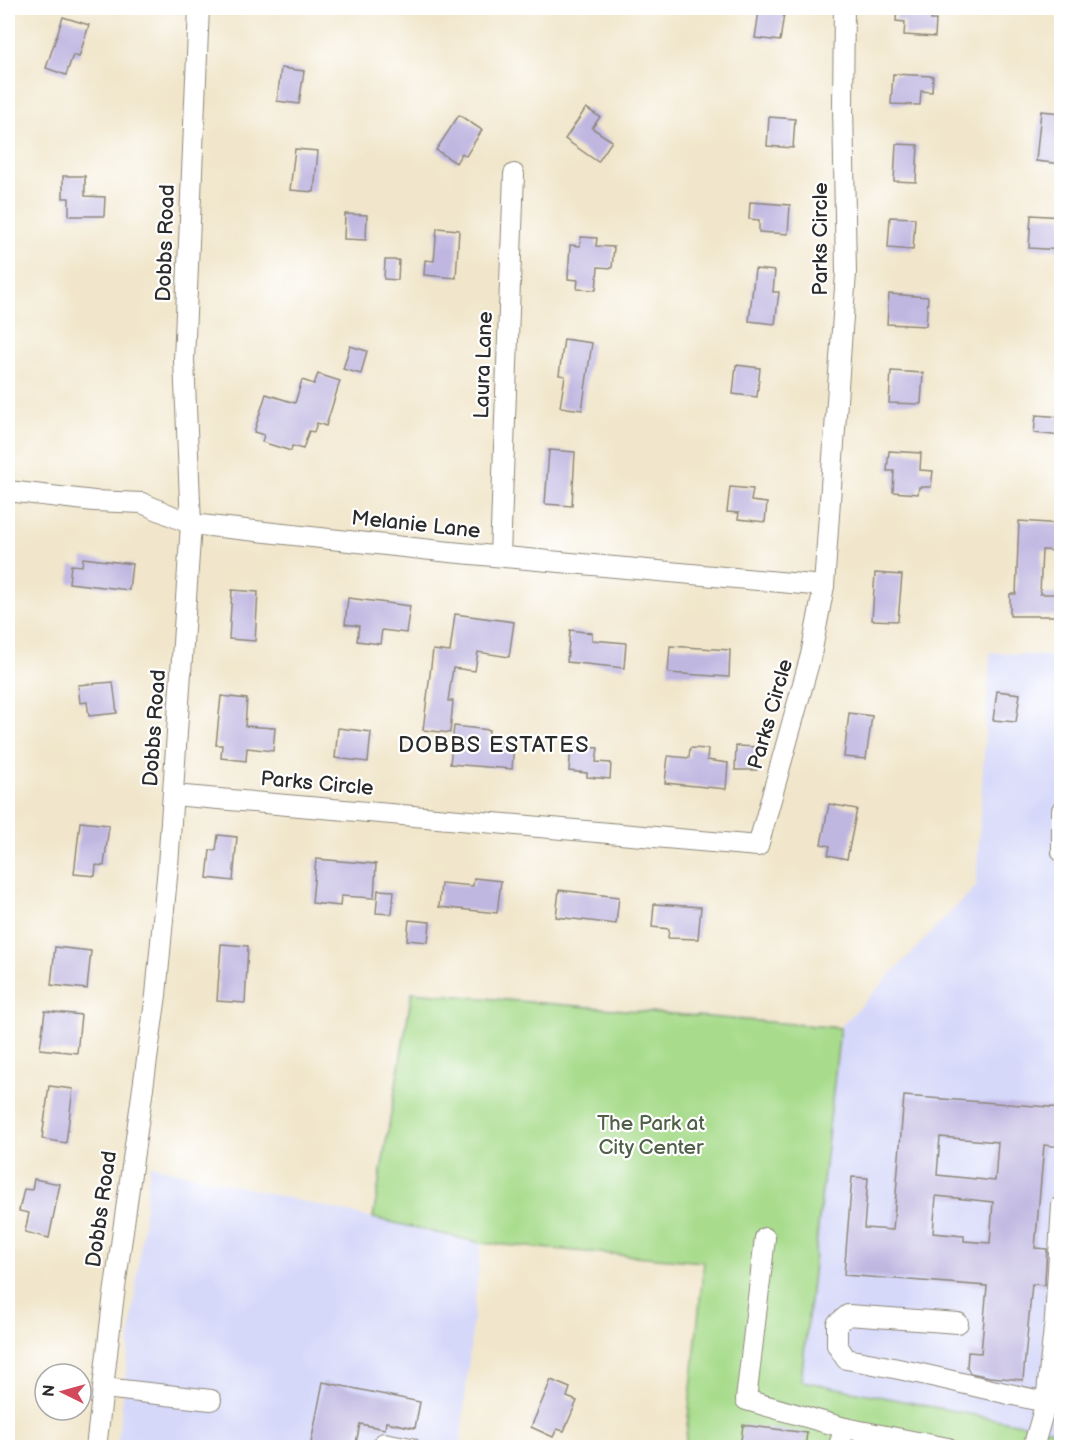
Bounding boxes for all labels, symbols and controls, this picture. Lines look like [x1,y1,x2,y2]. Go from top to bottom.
street label: Parks Circle [808,182,833,296]
street label: Dobbs Road [151,184,180,302]
street label: Laura Lane [469,311,498,419]
street label: Melanie Lane [350,505,482,544]
street label: Parks Circle [743,656,798,772]
street label: Dobbs Road [138,669,171,787]
district label: DOBBS ESTATES [398,732,590,759]
street label: Parks Circle [259,766,375,801]
park label: The Park at City Center [597,1111,706,1160]
street label: Dobbs Road [81,1149,122,1269]
north arrow [33,1362,93,1422]
text: N [40,1384,60,1398]

